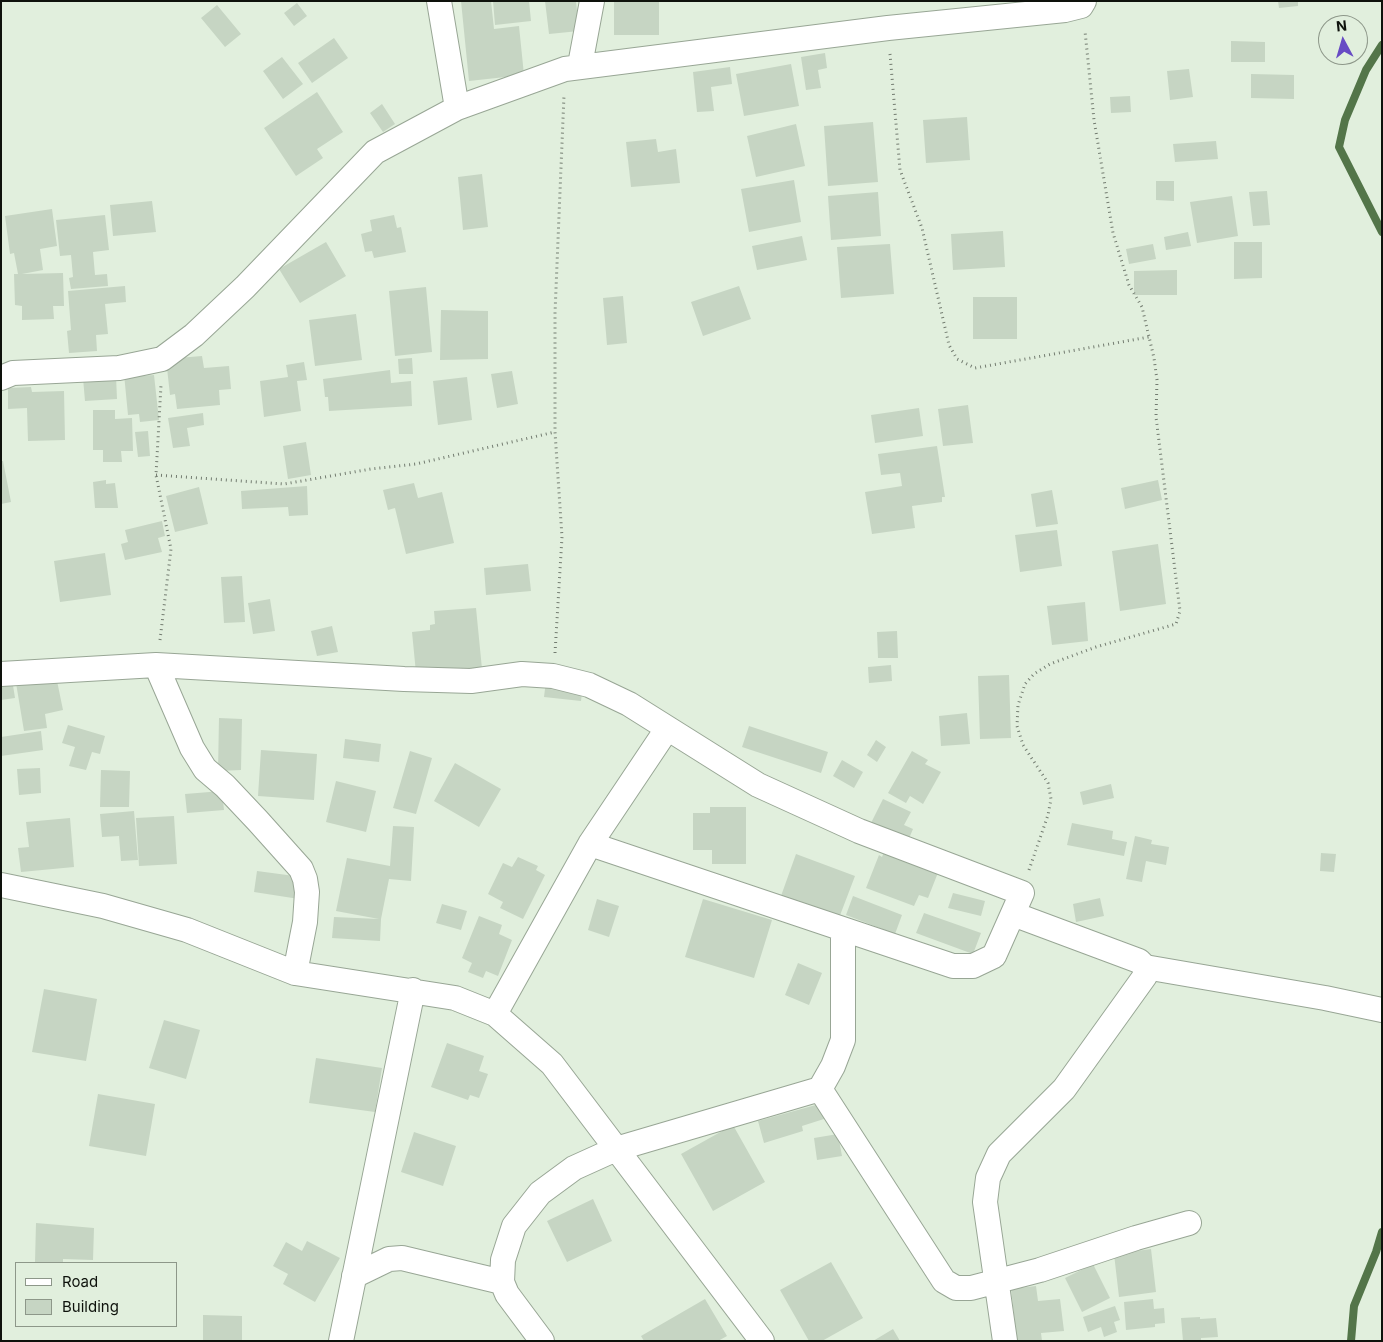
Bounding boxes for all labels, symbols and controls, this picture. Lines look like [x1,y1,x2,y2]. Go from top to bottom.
north arrow [1318,15,1368,65]
text: N [1335,17,1348,35]
legend [15,1262,178,1327]
text: Road [62,1272,98,1291]
text: Building [62,1297,119,1316]

